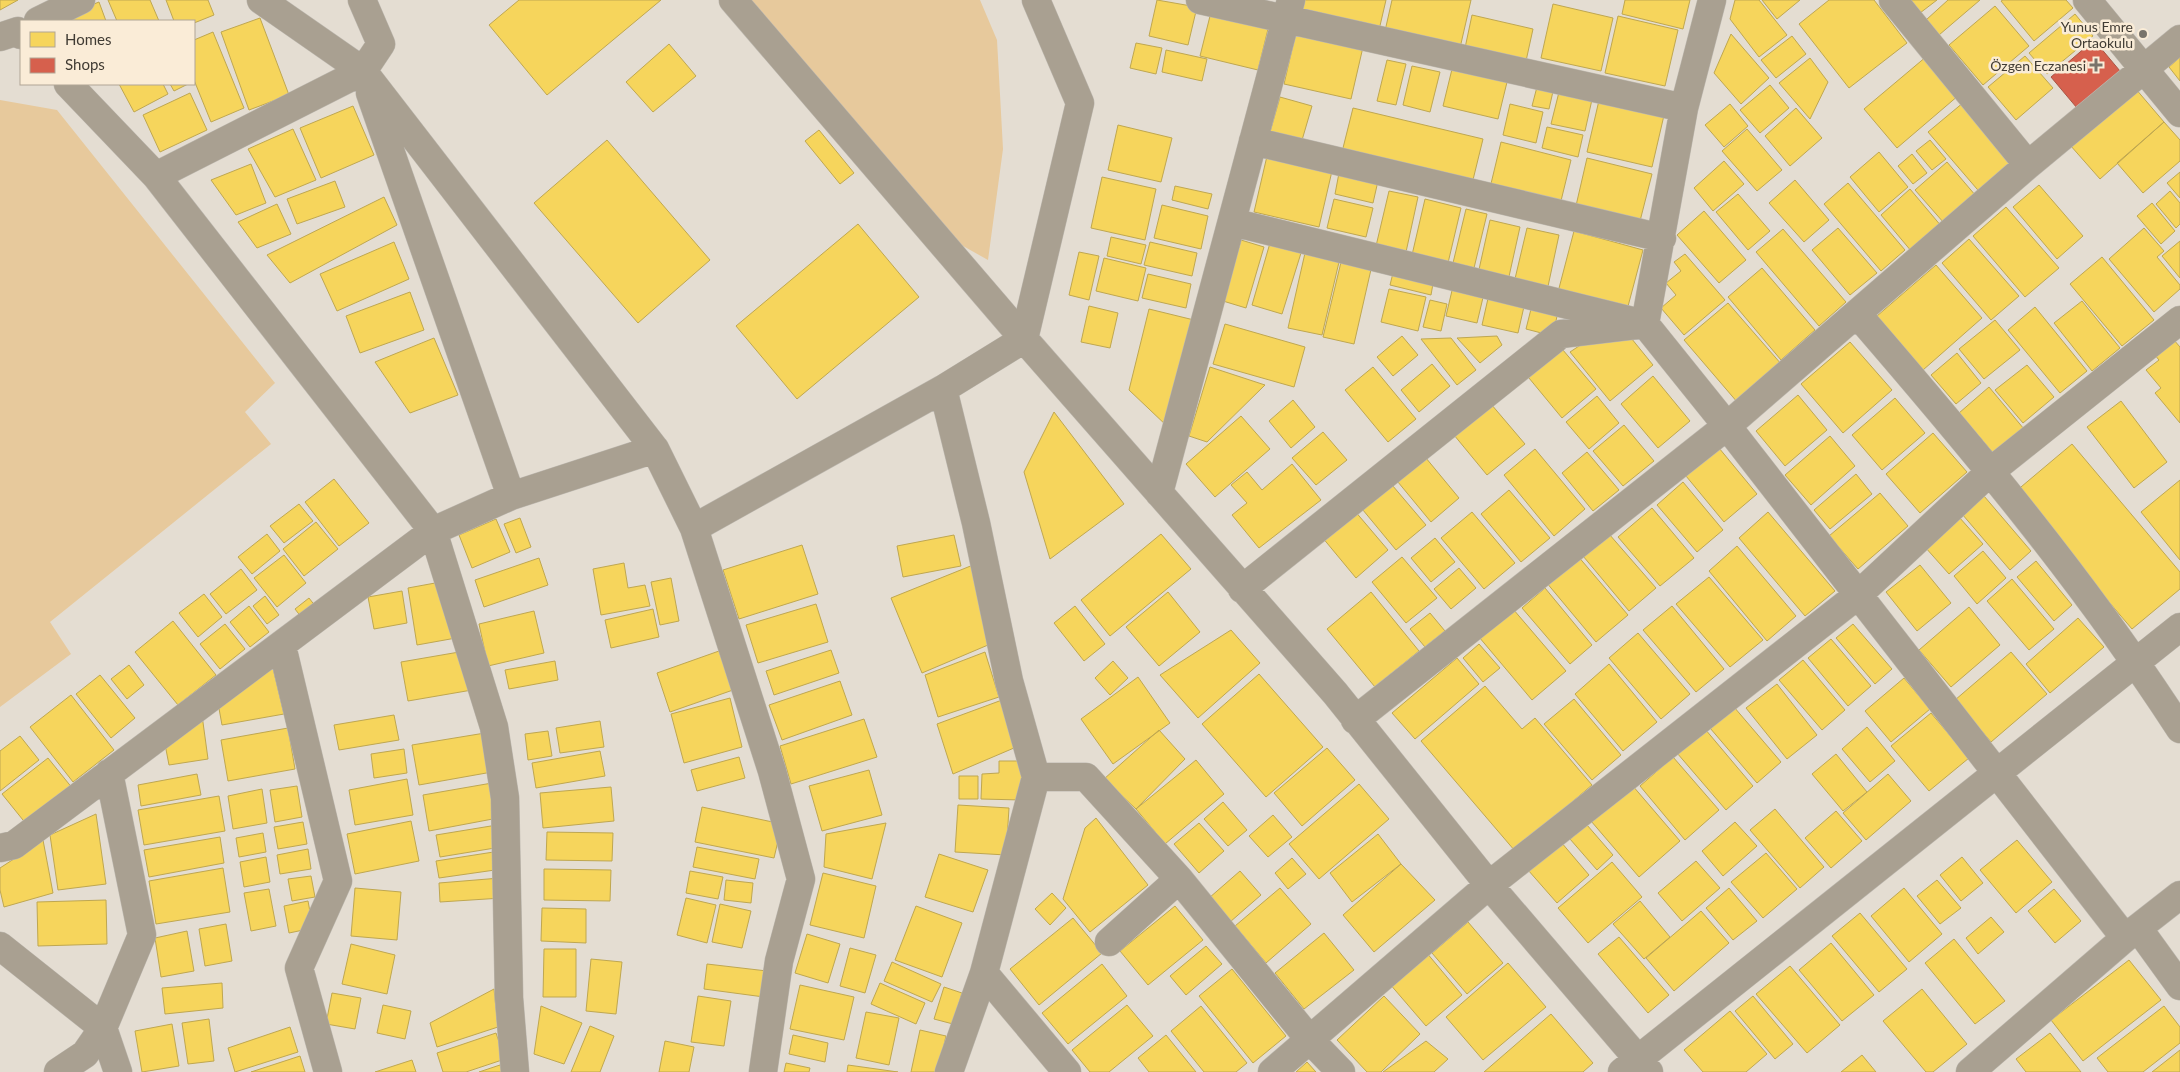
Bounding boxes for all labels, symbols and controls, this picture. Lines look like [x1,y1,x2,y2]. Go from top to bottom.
place label: Yunus Emre Ortaokulu [2061,18,2133,51]
legend [20,20,195,85]
marker: Yunus Emre Ortaokulu [2137,28,2149,40]
text: Homes [65,30,111,48]
text: Shops [65,55,105,73]
place label: Özgen Eczanesi [1990,57,2086,74]
marker: Özgen Eczanesi [2090,59,2102,71]

